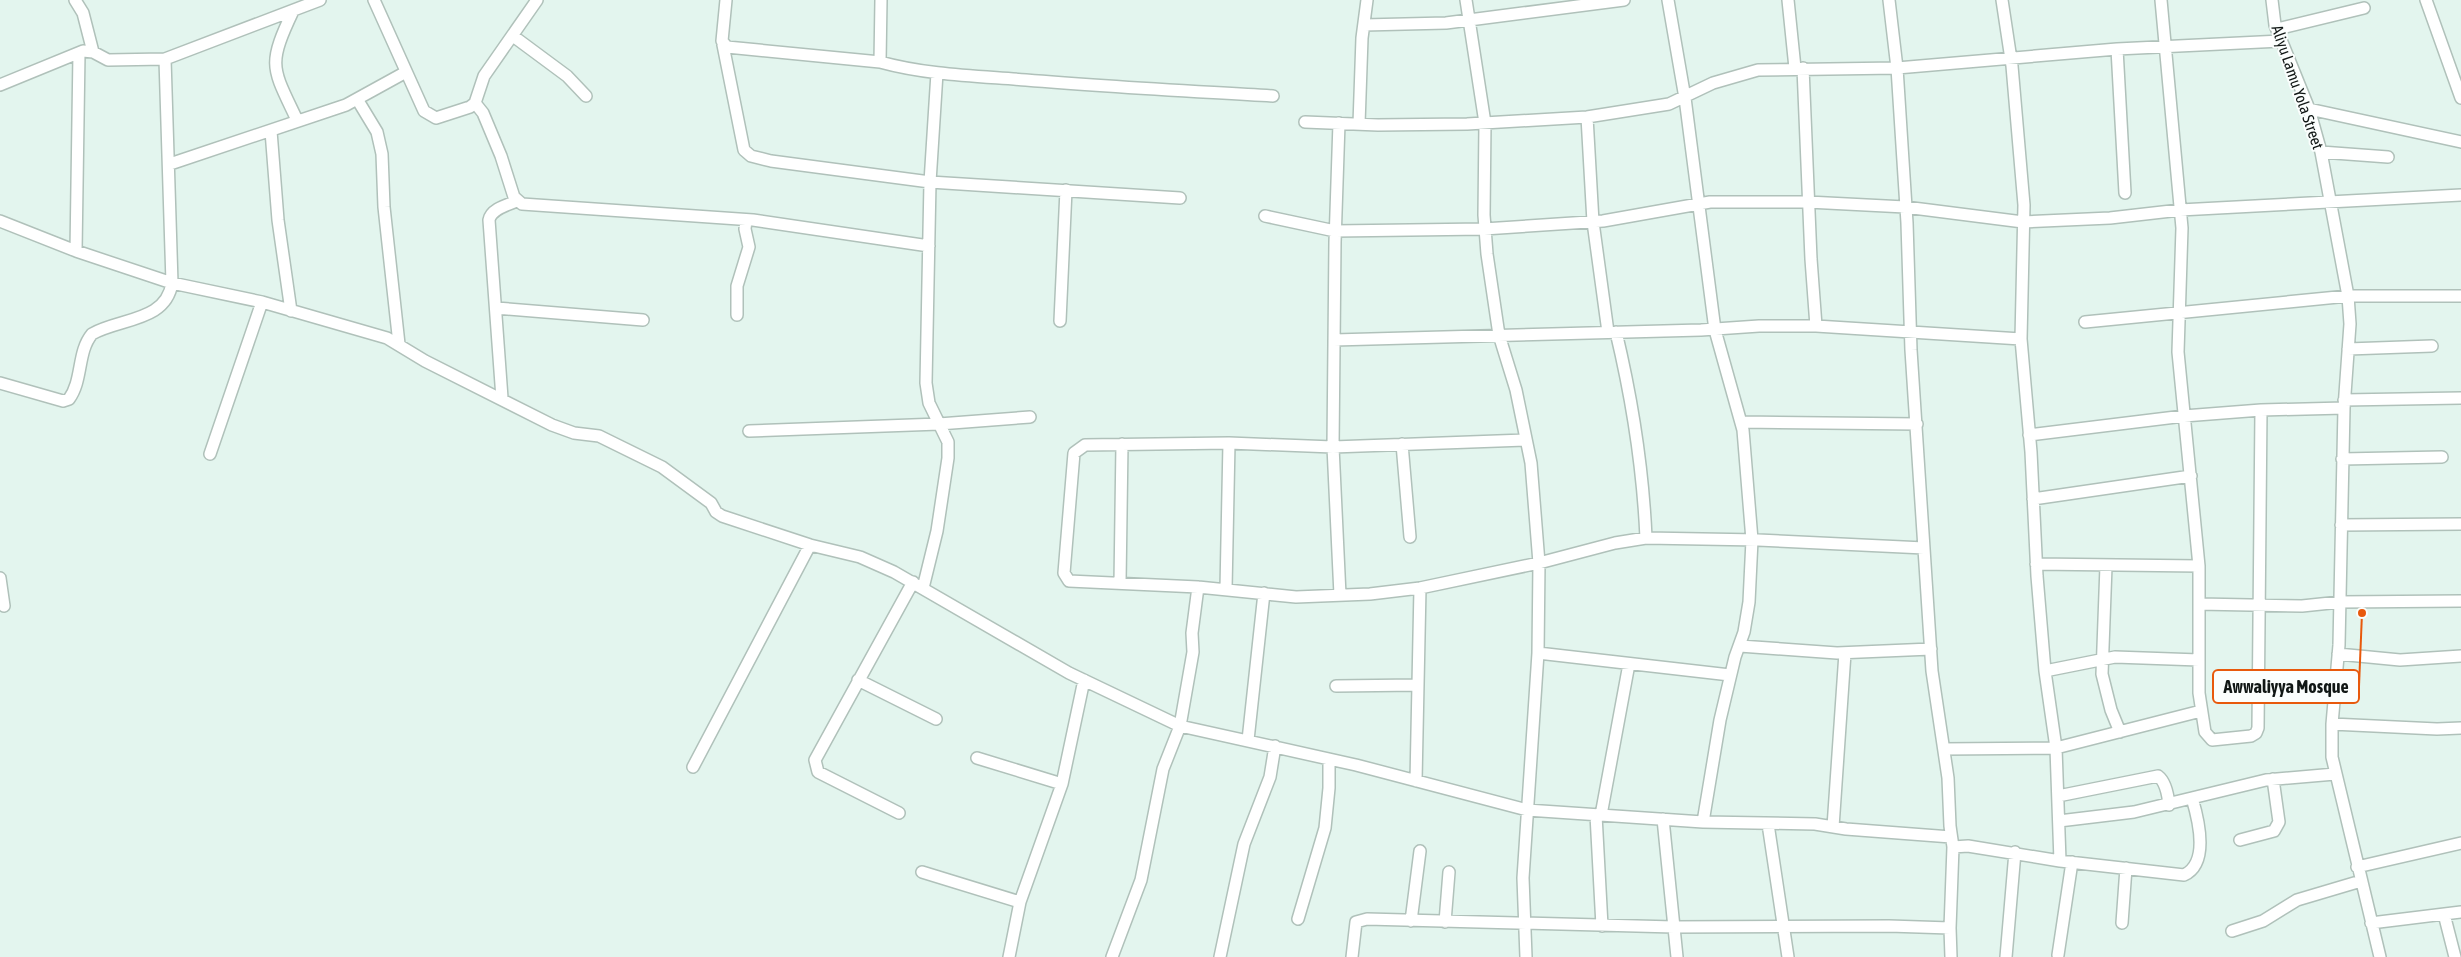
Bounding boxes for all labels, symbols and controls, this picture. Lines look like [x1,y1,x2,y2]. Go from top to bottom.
street label: Aliyu Lamu Yola Street [2267,23,2328,152]
callout: Awwaliyya Mosque [2213,670,2359,703]
text: Awwaliyya Mosque [2222,676,2349,697]

